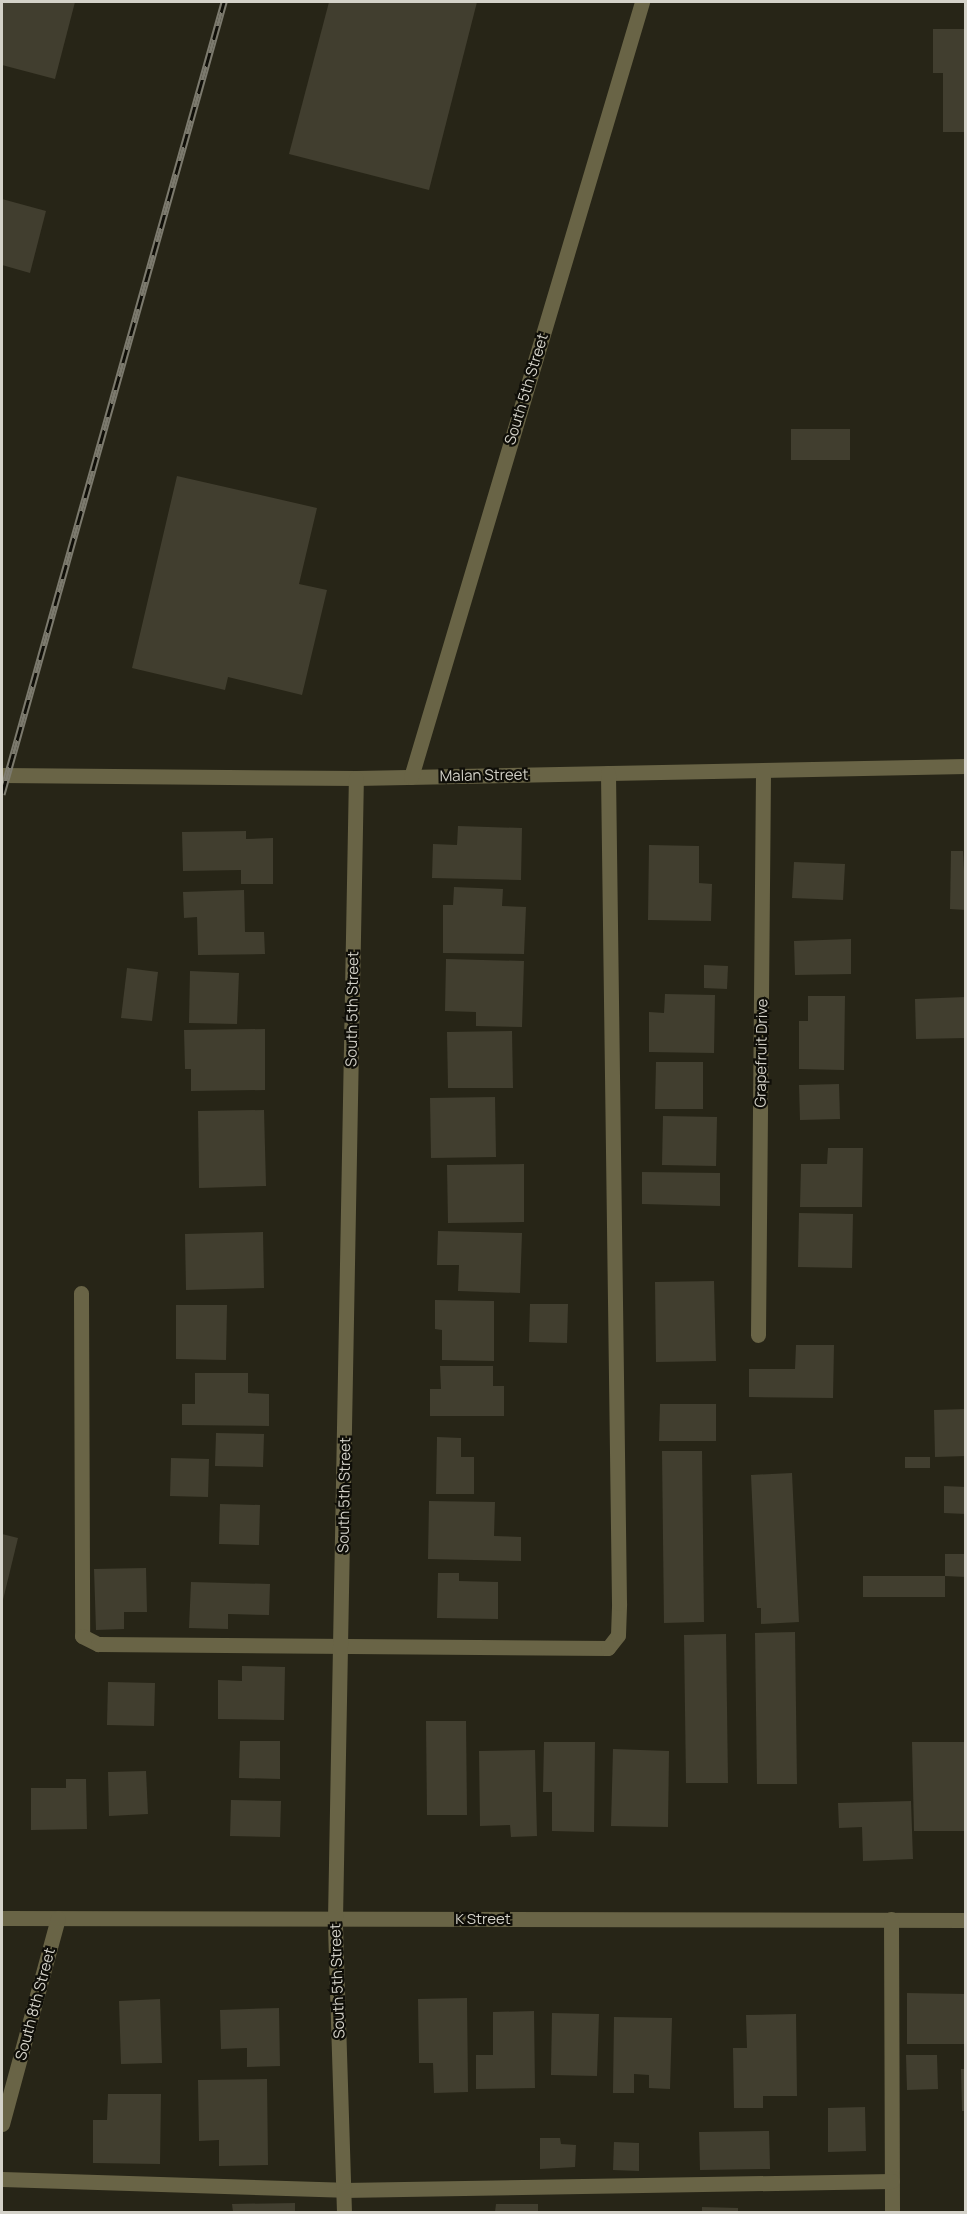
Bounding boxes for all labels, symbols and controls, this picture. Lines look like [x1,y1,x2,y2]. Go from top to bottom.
street label: South 5th Street [500,331,552,447]
street label: Malan Street [439,765,529,785]
street label: South 5th Street [342,951,362,1067]
street label: Grapefruit Drive [751,998,771,1108]
street label: South 5th Street [334,1437,354,1553]
street label: K Street [455,1910,511,1928]
street label: South 5th Street [326,1923,348,2039]
street label: South 8th Street [11,1946,59,2062]

